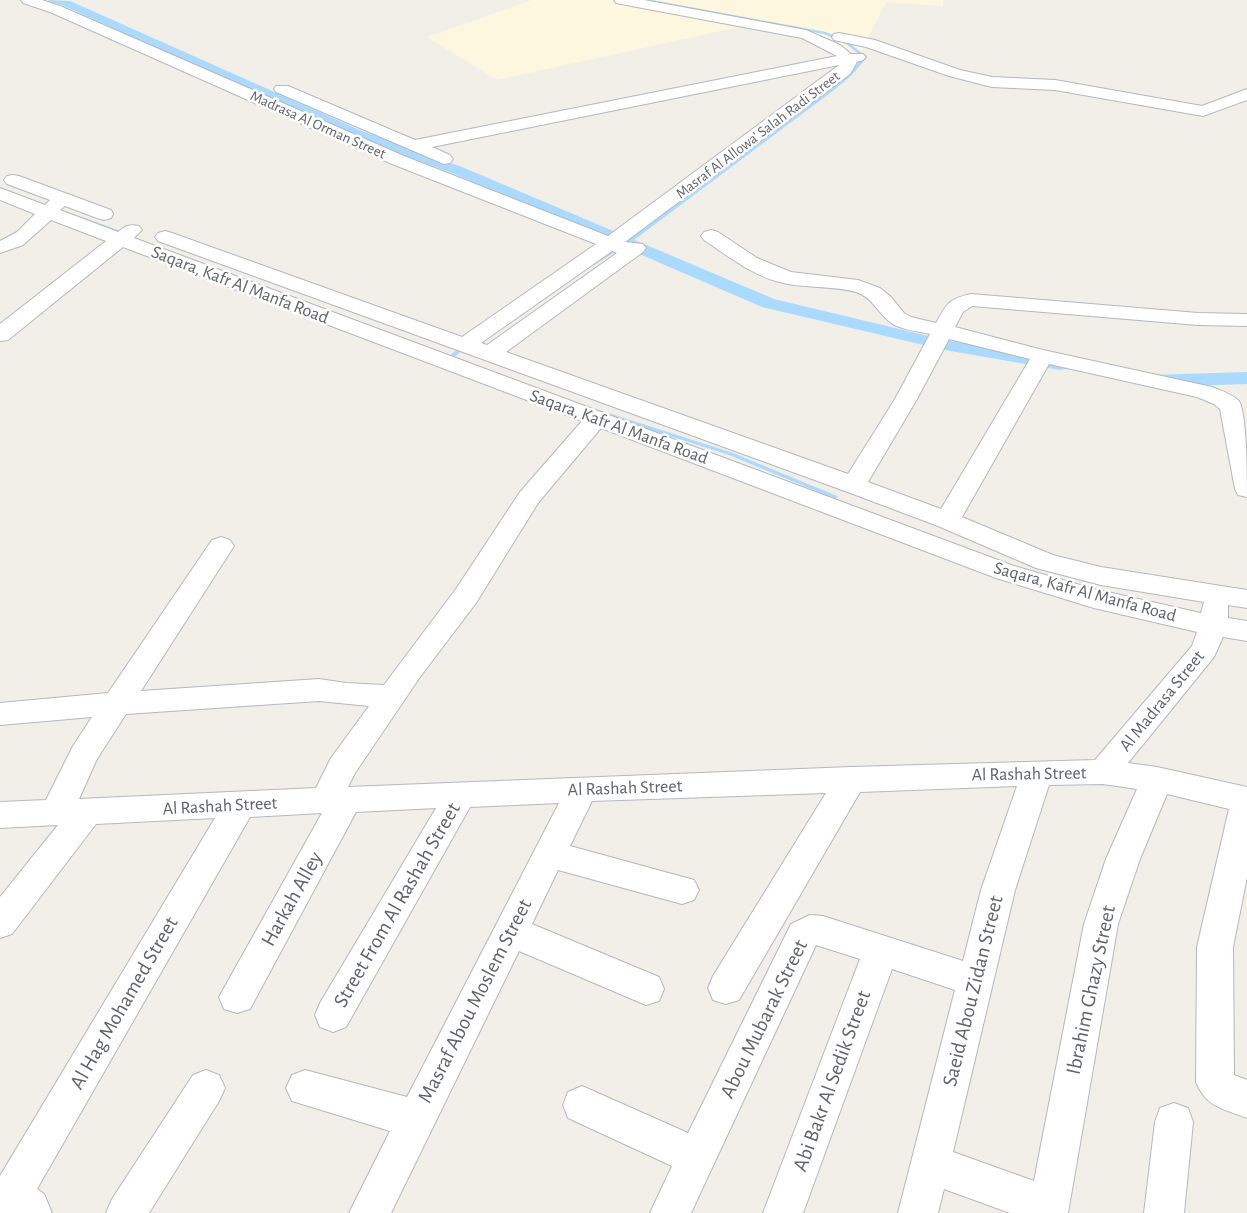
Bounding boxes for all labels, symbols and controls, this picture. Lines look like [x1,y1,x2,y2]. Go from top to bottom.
street label: Masraf Al Allowa' Salah Radi Street [672,67,844,203]
street label: Madrasa Al Orman Street [247,87,389,163]
street label: Saqara, Kafr Al Manfa Road [148,241,332,329]
street label: Saqara, Kafr Al Manfa Road [527,385,711,469]
street label: Saqara, Kafr Al Manfa Road [991,557,1179,627]
street label: Al Madrasa Street [1115,646,1209,756]
street label: Al Rashah Street [971,762,1087,786]
street label: Al Rashah Street [567,775,683,801]
street label: Al Rashah Street [162,792,278,820]
street label: Street From Al Rashah Street [328,798,466,1012]
street label: Harkah Alley [256,847,328,951]
street label: Saeid Abou Zidan Street [937,893,1009,1089]
street label: Masraf Abou Moslem Street [412,895,538,1107]
street label: Ibrahim Ghazy Street [1061,903,1121,1077]
street label: Al Hag Mohamed Street [64,912,184,1094]
street label: Abou Mubarak Street [715,936,813,1102]
street label: Abi Bakr Al Sedik Street [788,987,876,1175]

